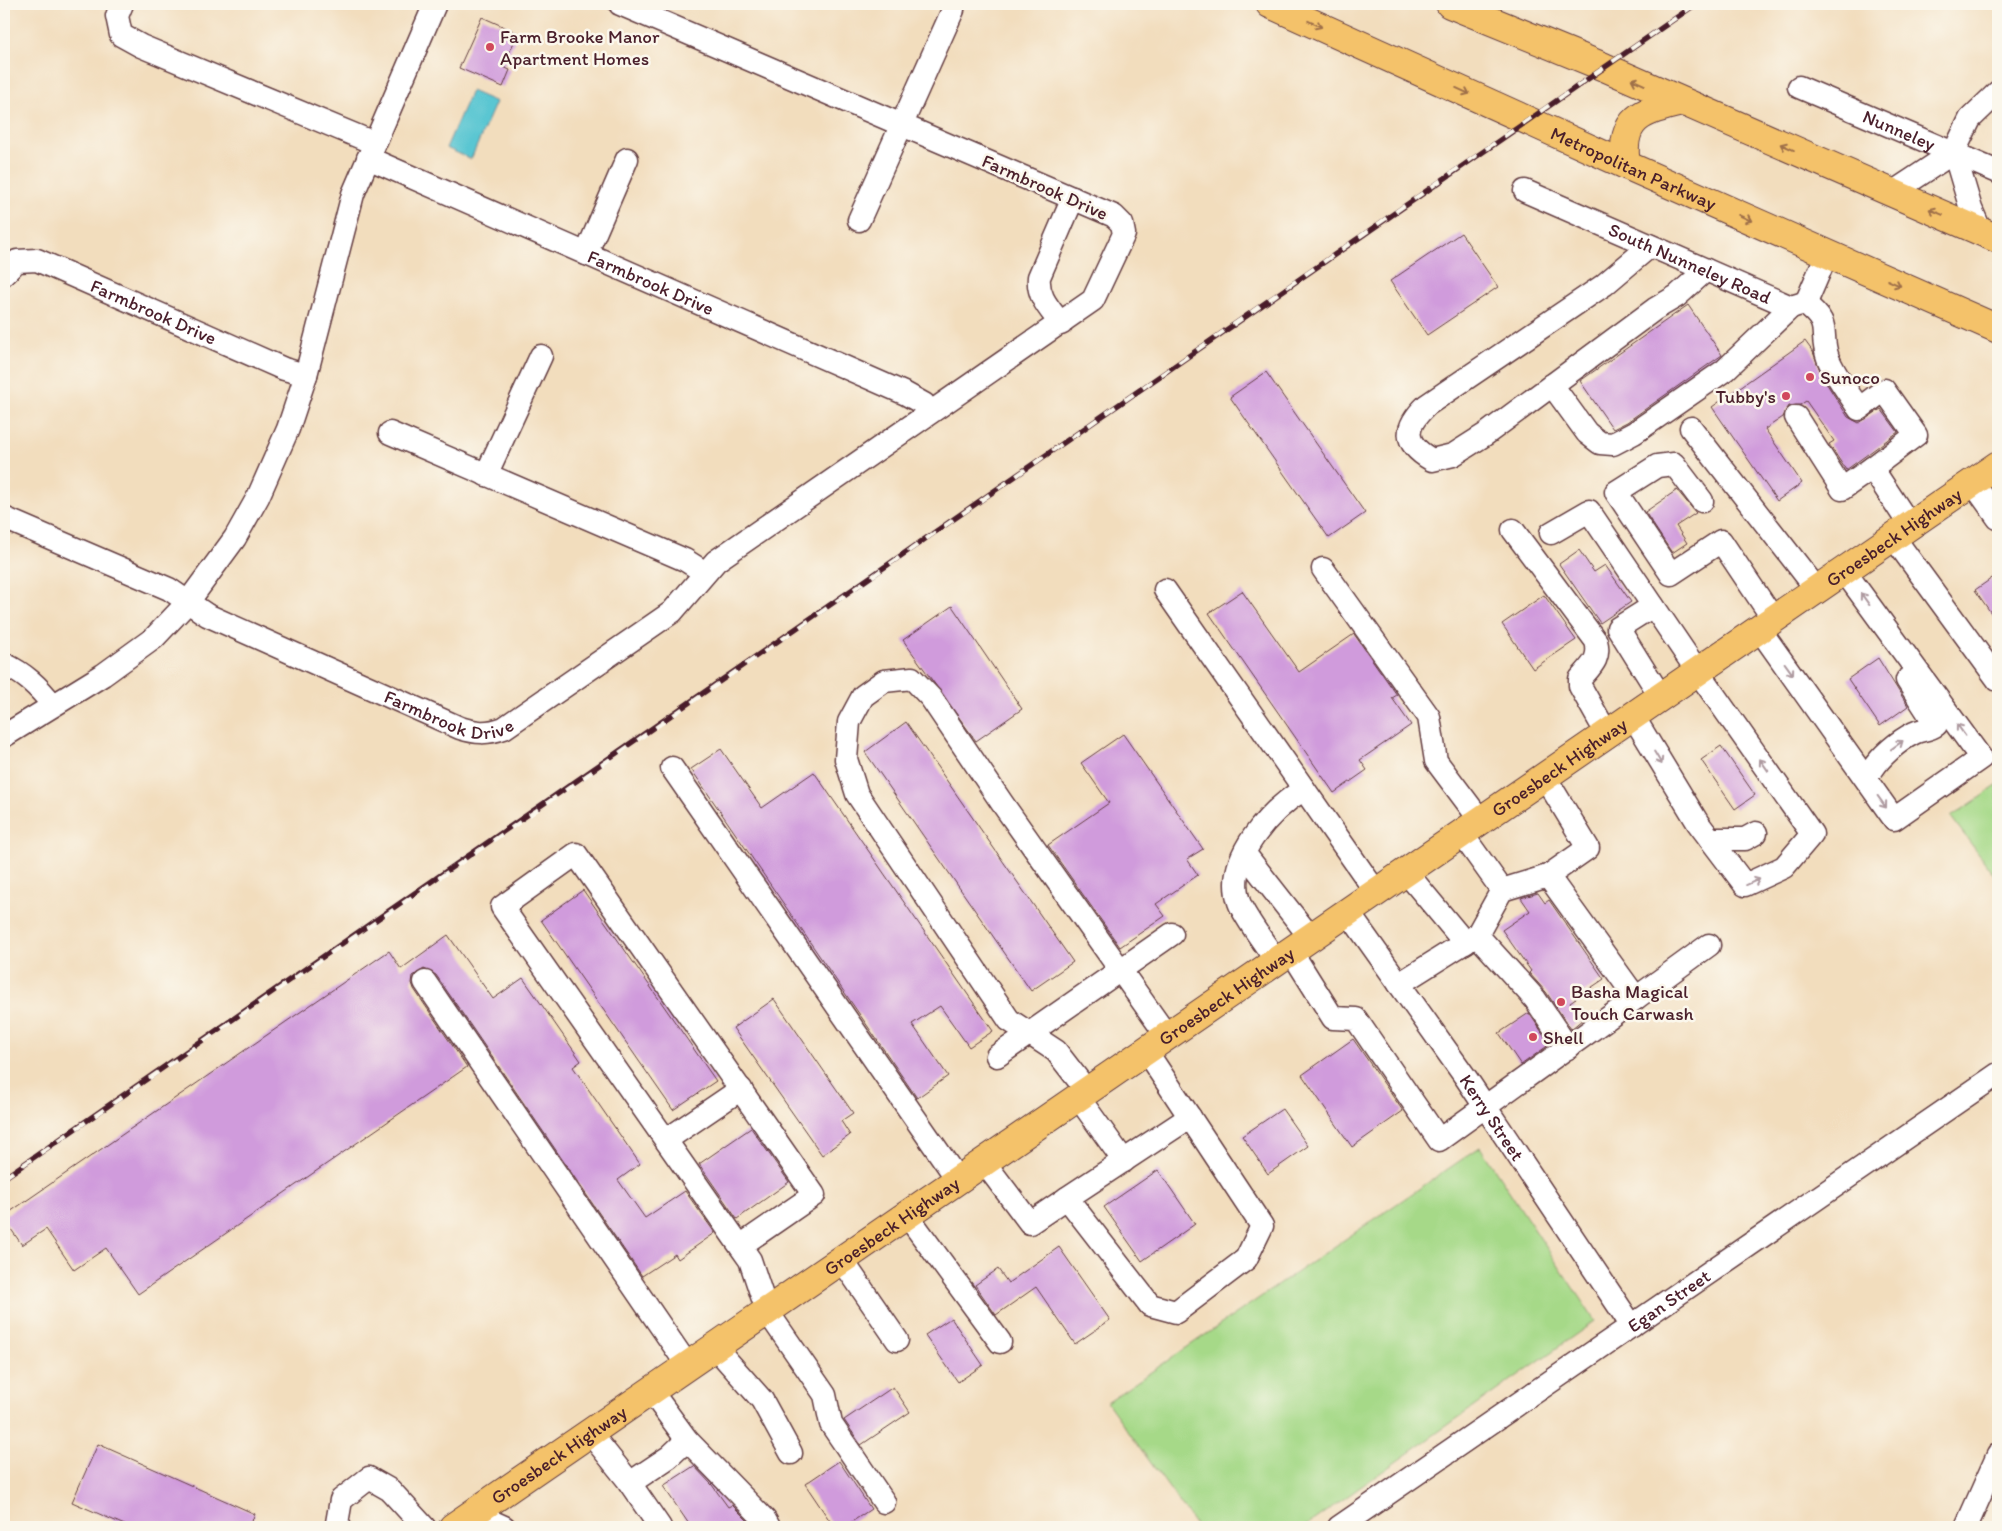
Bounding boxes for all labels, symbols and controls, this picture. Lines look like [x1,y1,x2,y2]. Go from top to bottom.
one-way arrow [1307,19,1322,29]
place label: Farm Brooke Manor Apartment Homes [500,25,660,70]
marker: Farm Brooke Manor Apartment Homes [484,41,496,53]
one-way arrow [1631,77,1646,87]
one-way arrow [1455,87,1470,97]
street label: Nunneley [1859,104,1939,155]
street label: Metropolitan Parkway [1547,121,1720,215]
one-way arrow [1780,142,1795,152]
street label: Farmbrook Drive [978,149,1112,225]
one-way arrow [1929,207,1944,217]
one-way arrow [1737,213,1752,223]
street label: South Nunneley Road [1605,217,1775,309]
street label: Farmbrook Drive [584,244,718,320]
street label: Farmbrook Drive [87,274,220,349]
one-way arrow [1886,278,1901,288]
place label: Sunoco [1820,366,1880,389]
marker: Sunoco [1804,371,1816,383]
place label: Tubby's [1715,385,1776,408]
marker: Tubby's [1780,390,1792,402]
street label: Groesbeck Highway [1821,482,1966,591]
one-way arrow [1860,592,1870,606]
one-way arrow [1783,662,1794,675]
street label: Farmbrook Drive [381,684,518,744]
street label: Groesbeck Highway [1487,712,1631,821]
one-way arrow [1956,723,1966,737]
one-way arrow [1890,740,1904,750]
one-way arrow [1654,751,1664,765]
one-way arrow [1759,758,1769,772]
one-way arrow [1876,795,1887,808]
one-way arrow [1745,876,1760,886]
street label: Groesbeck Highway [1154,941,1298,1050]
place label: Basha Magical Touch Carwash [1571,980,1694,1025]
marker: Basha Magical Touch Carwash [1555,996,1567,1008]
place label: Shell [1543,1026,1584,1049]
marker: Shell [1527,1031,1539,1043]
street label: Kerry Street [1455,1070,1530,1165]
street label: Groesbeck Highway [819,1171,964,1280]
street label: Egan Street [1623,1264,1714,1337]
street label: Groesbeck Highway [486,1400,631,1509]

